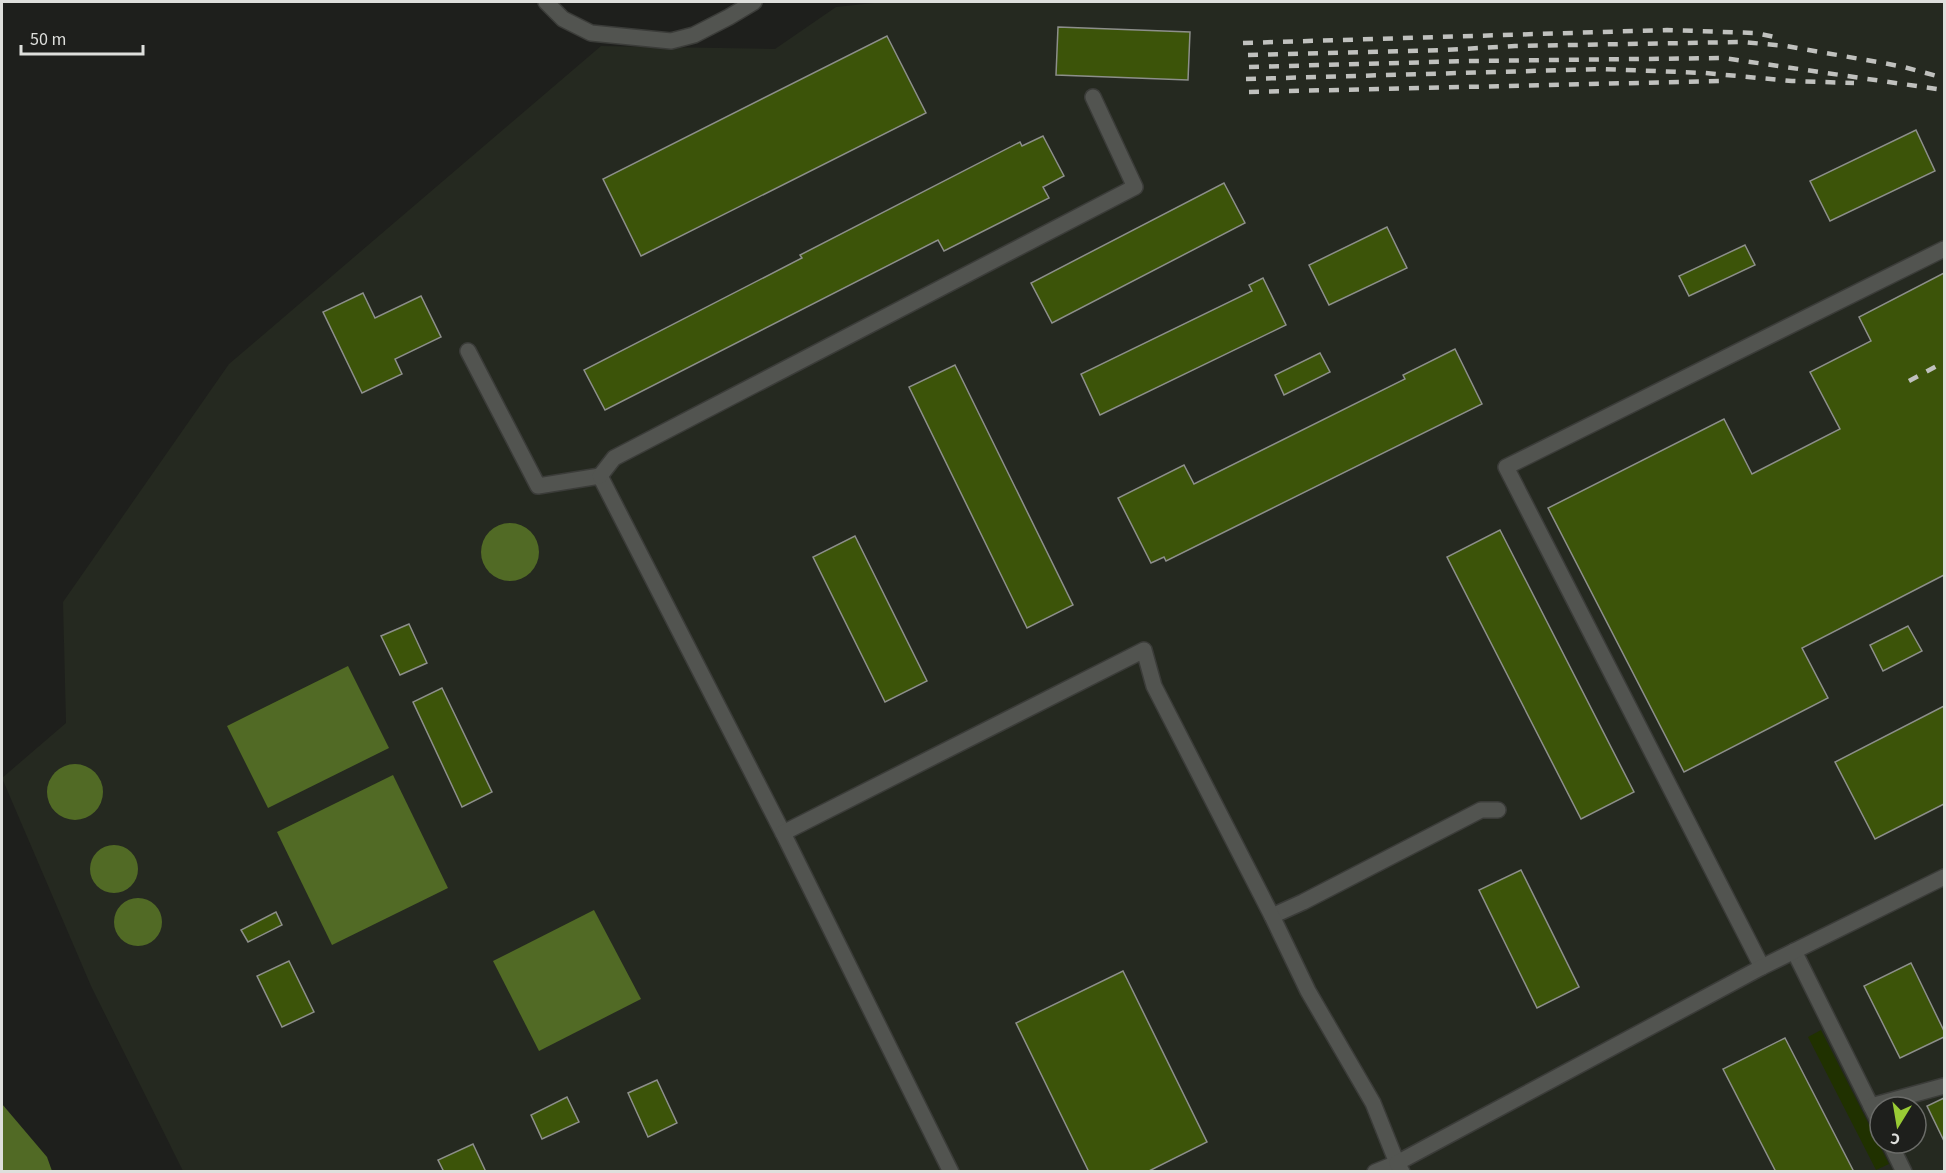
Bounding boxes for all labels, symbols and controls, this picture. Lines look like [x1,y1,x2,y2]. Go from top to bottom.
scale bar [21,18,142,56]
text: 50 m [30,27,66,52]
north arrow [1868,1095,1928,1155]
text: С [1889,1127,1902,1150]

